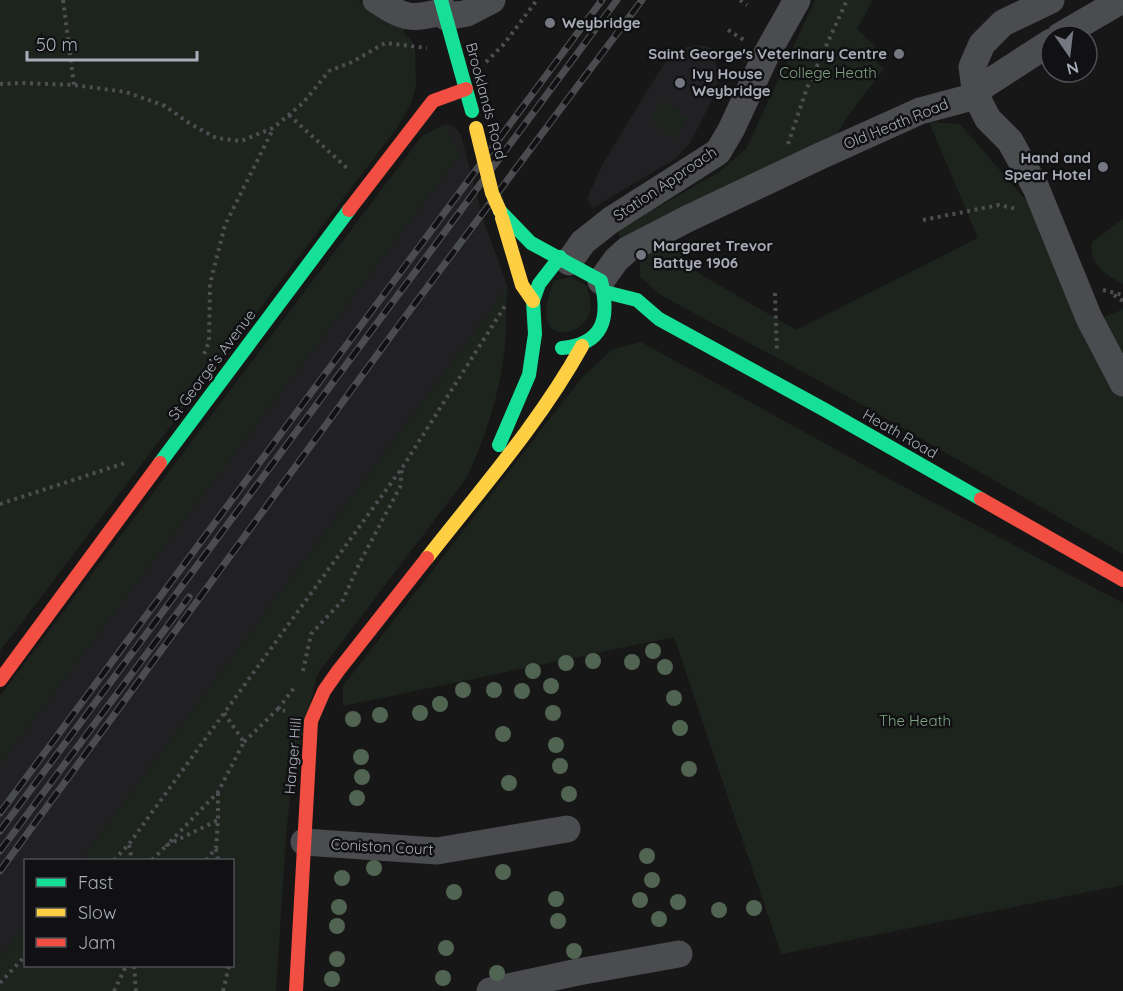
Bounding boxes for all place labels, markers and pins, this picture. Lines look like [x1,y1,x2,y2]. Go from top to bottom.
place label: Weybridge [562,13,641,32]
marker: Weybridge [543,16,557,30]
place label: Saint George's Veterinary Centre [648,44,887,63]
marker: Saint George's Veterinary Centre [892,47,906,61]
place label: Ivy House Weybridge [692,64,771,100]
marker: Ivy House Weybridge [673,76,687,90]
place label: Hand and Spear Hotel [1004,148,1091,184]
marker: Hand and Spear Hotel [1096,160,1110,174]
place label: Margaret Trevor Battye 1906 [653,236,773,272]
marker: Margaret Trevor Battye 1906 [634,248,648,262]

